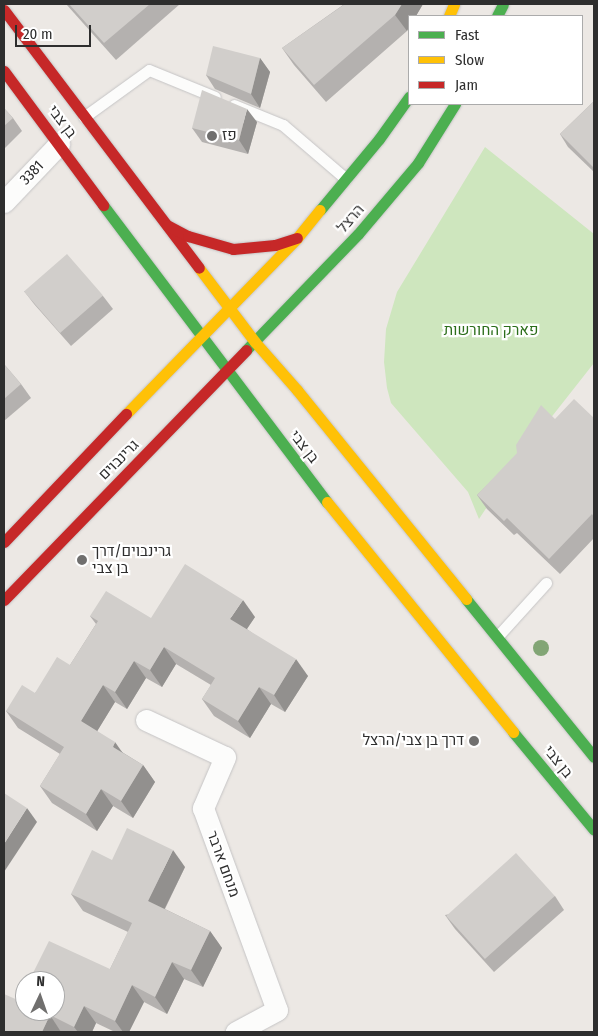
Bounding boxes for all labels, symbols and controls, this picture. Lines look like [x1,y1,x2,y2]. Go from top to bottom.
scale bar [18,15,94,47]
legend [408,15,583,105]
text: 20 m [23,25,53,43]
text: Fast [455,26,479,44]
text: Slow [455,51,484,69]
text: Jam [455,76,478,94]
street label: בן צבי [44,102,80,142]
place label: פז [222,127,237,145]
marker: פז [206,130,218,142]
street label: 3381 [16,157,48,189]
street label: הרצל [334,201,368,237]
park label: פארק החורשות [444,322,538,340]
street label: בן צבי [286,427,322,467]
street label: גרינבוים [95,436,143,484]
place label: גרינבוים/דרך בן צבי [92,542,171,577]
marker: גרינבוים/דרך בן צבי [76,554,88,566]
place label: דרך בן צבי/הרצל [362,732,464,750]
marker: דרך בן צבי/הרצל [468,735,480,747]
street label: בן צבי [540,742,576,782]
street label: מנחם ארבר [203,828,243,900]
north arrow [15,971,65,1021]
text: N [36,973,45,990]

